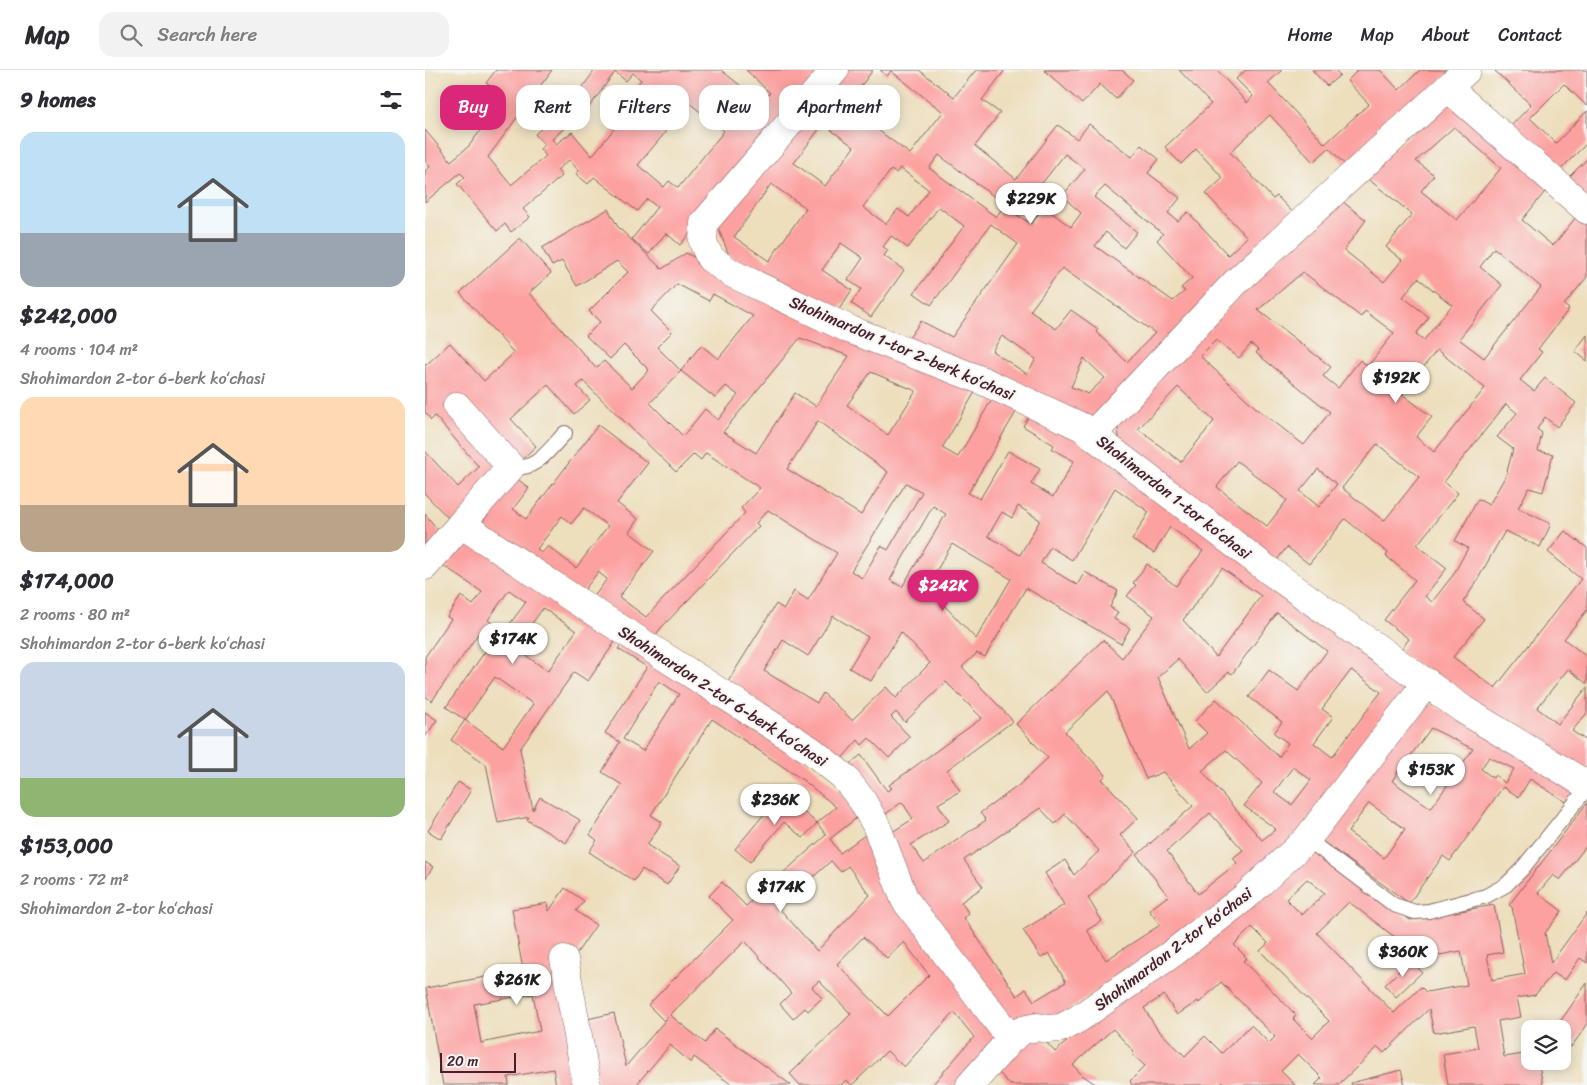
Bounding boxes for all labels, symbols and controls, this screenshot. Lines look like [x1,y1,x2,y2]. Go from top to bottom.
search box [99,12,449,57]
text: Map [25,14,69,56]
text: Search here [157,18,257,51]
text: Home [1288,19,1333,51]
text: Map [1361,19,1394,51]
text: About [1422,19,1470,51]
text: Contact [1498,19,1562,51]
icon: search [117,21,145,49]
text: 9 homes [20,81,96,119]
chip: Buy [440,85,506,130]
chip: Rent [516,85,590,130]
chip: Filters [600,85,689,130]
chip: New [699,85,769,130]
chip: Apartment [779,85,900,130]
icon: filters [377,86,405,114]
icon: home [168,165,258,255]
pin: $229K [996,182,1066,225]
text: $229K [1007,184,1055,213]
street label: Shohimardon 1-tor 2-berk koʻchasi [785,287,1020,409]
text: $242,000 [20,297,117,335]
text: 4 rooms · 104 m² [20,335,138,364]
pin: $192K [1361,362,1431,404]
text: $192K [1373,363,1419,392]
text: Shohimardon 2-tor 6-berk koʻchasi [20,364,265,393]
street label: Shohimardon 1-tor koʻchasi [1090,427,1258,567]
icon: home [168,430,258,520]
text: $174,000 [20,562,114,600]
pin: $242K [908,570,978,612]
text: $242K [919,571,967,600]
text: 2 rooms · 80 m² [20,600,130,629]
street label: Shohimardon 2-tor 6-berk koʻchasi [612,617,834,775]
pin: $174K [478,622,548,665]
text: $174K [490,624,536,653]
text: Shohimardon 2-tor 6-berk koʻchasi [20,629,265,658]
icon: home [168,695,258,785]
pin: $153K [1396,754,1466,796]
text: $153K [1408,755,1454,784]
pin: $236K [740,784,810,826]
text: $236K [751,785,799,814]
text: $153,000 [20,827,113,865]
text: 2 rooms · 72 m² [20,865,129,894]
pin: $174K [746,870,816,913]
text: $174K [758,872,804,901]
street label: Shohimardon 2-tor koʻchasi [1087,879,1259,1019]
text: Shohimardon 2-tor koʻchasi [20,894,213,923]
pin: $360K [1368,936,1438,978]
text: $360K [1379,937,1427,966]
pin: $261K [482,964,552,1006]
text: $261K [494,965,540,994]
map controls [1521,1020,1571,1070]
button: layers [1521,1020,1571,1070]
text: 20 m [447,1049,478,1074]
scale bar [440,1050,516,1073]

